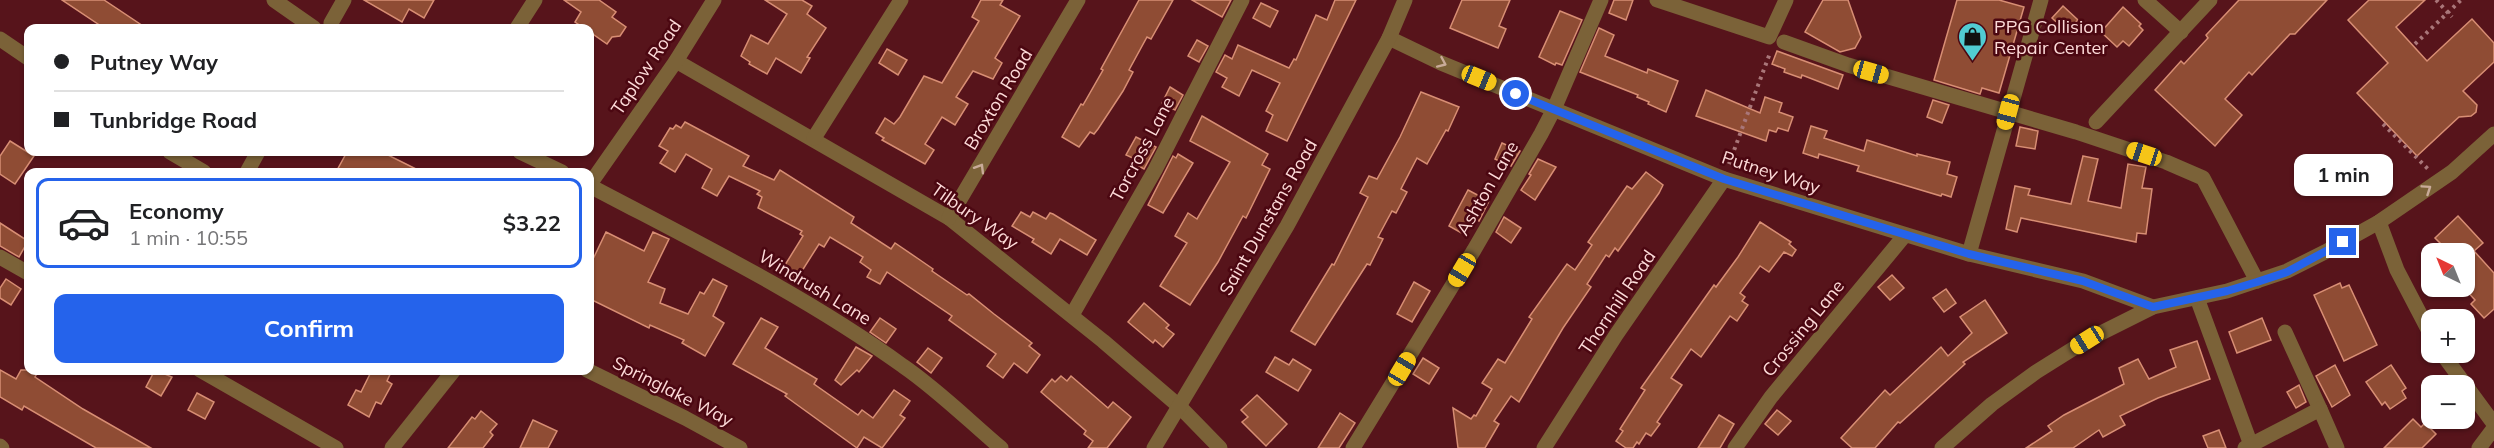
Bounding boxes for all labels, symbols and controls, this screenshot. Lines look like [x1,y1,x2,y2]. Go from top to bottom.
street label: Taplow Road [606,15,686,119]
place label: PPG Collision Repair Center [1994,15,2108,59]
shop icon: PPG Collision Repair Center [1957,20,1989,62]
street label: Broxton Road [959,44,1037,154]
text: Putney Way [90,48,218,76]
one-way arrow [1436,56,1447,68]
car [1851,58,1891,86]
car [1459,63,1499,93]
route start [1502,80,1529,107]
car [1995,92,2021,132]
street label: Torcross Lane [1105,93,1179,205]
text: Tunbridge Road [90,106,257,134]
street label: Saint Dunstans Road [1214,135,1322,299]
street label: Ashton Lane [1451,137,1523,239]
car [2124,140,2164,168]
street label: Putney Way [1719,145,1823,199]
callout: 1 min [2294,155,2392,197]
text: 1 min [2317,162,2370,187]
one-way arrow [972,164,984,174]
street label: Tilbury Way [927,178,1023,255]
one-way arrow [2421,185,2432,196]
icon: car [57,196,111,250]
text: Economy [129,197,224,225]
text: $3.22 [503,209,561,237]
text: 1 min · 10:55 [129,225,248,250]
route end [2329,228,2356,255]
north arrow [2421,243,2475,297]
map controls [2421,243,2475,429]
street label: Windrush Lane [754,244,876,330]
street label: Thornhill Road [1574,245,1660,359]
car [1445,250,1479,290]
street label: Crossing Lane [1757,275,1849,381]
button: Confirm [54,294,564,363]
button: + [2421,309,2475,363]
car [2067,323,2107,357]
car [1385,349,1419,389]
street label: Springlake Way [609,351,737,431]
button: − [2421,375,2475,429]

